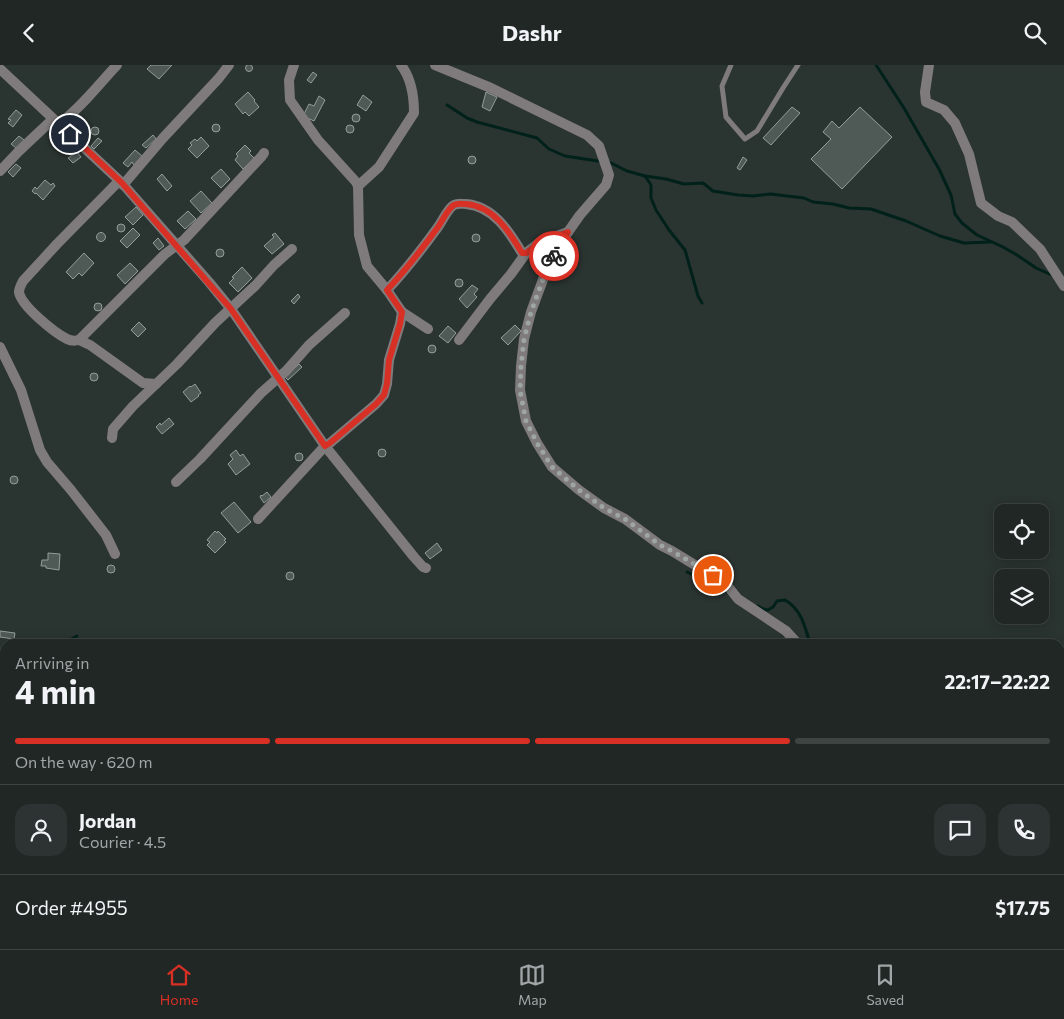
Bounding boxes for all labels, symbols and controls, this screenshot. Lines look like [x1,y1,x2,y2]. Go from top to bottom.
icon: back [15,19,43,47]
text: Dashr [502,19,562,46]
icon: search [1021,19,1049,47]
pin [49,113,91,155]
icon: home [56,120,84,148]
courier [529,231,579,281]
icon: bike [540,242,568,270]
map controls [994,504,1049,624]
button: locate [994,504,1049,559]
pin [692,554,734,596]
icon: bag [699,561,727,589]
button: layers [994,569,1049,624]
text: Arriving in [15,653,89,672]
text: 22:17–22:22 [944,670,1050,693]
text: 4 min [15,671,96,711]
text: On the way · 620 m [15,752,153,771]
button: person [15,804,67,856]
button: chat [934,804,986,856]
button: phone [998,804,1050,856]
text: Jordan [79,809,136,832]
text: Courier · 4.5 [79,832,166,851]
text: Order #4955 [15,896,128,919]
text: $17.75 [995,896,1050,919]
tab: Home [160,961,198,1008]
tab: Map [518,961,547,1008]
tab: Saved [866,961,904,1008]

